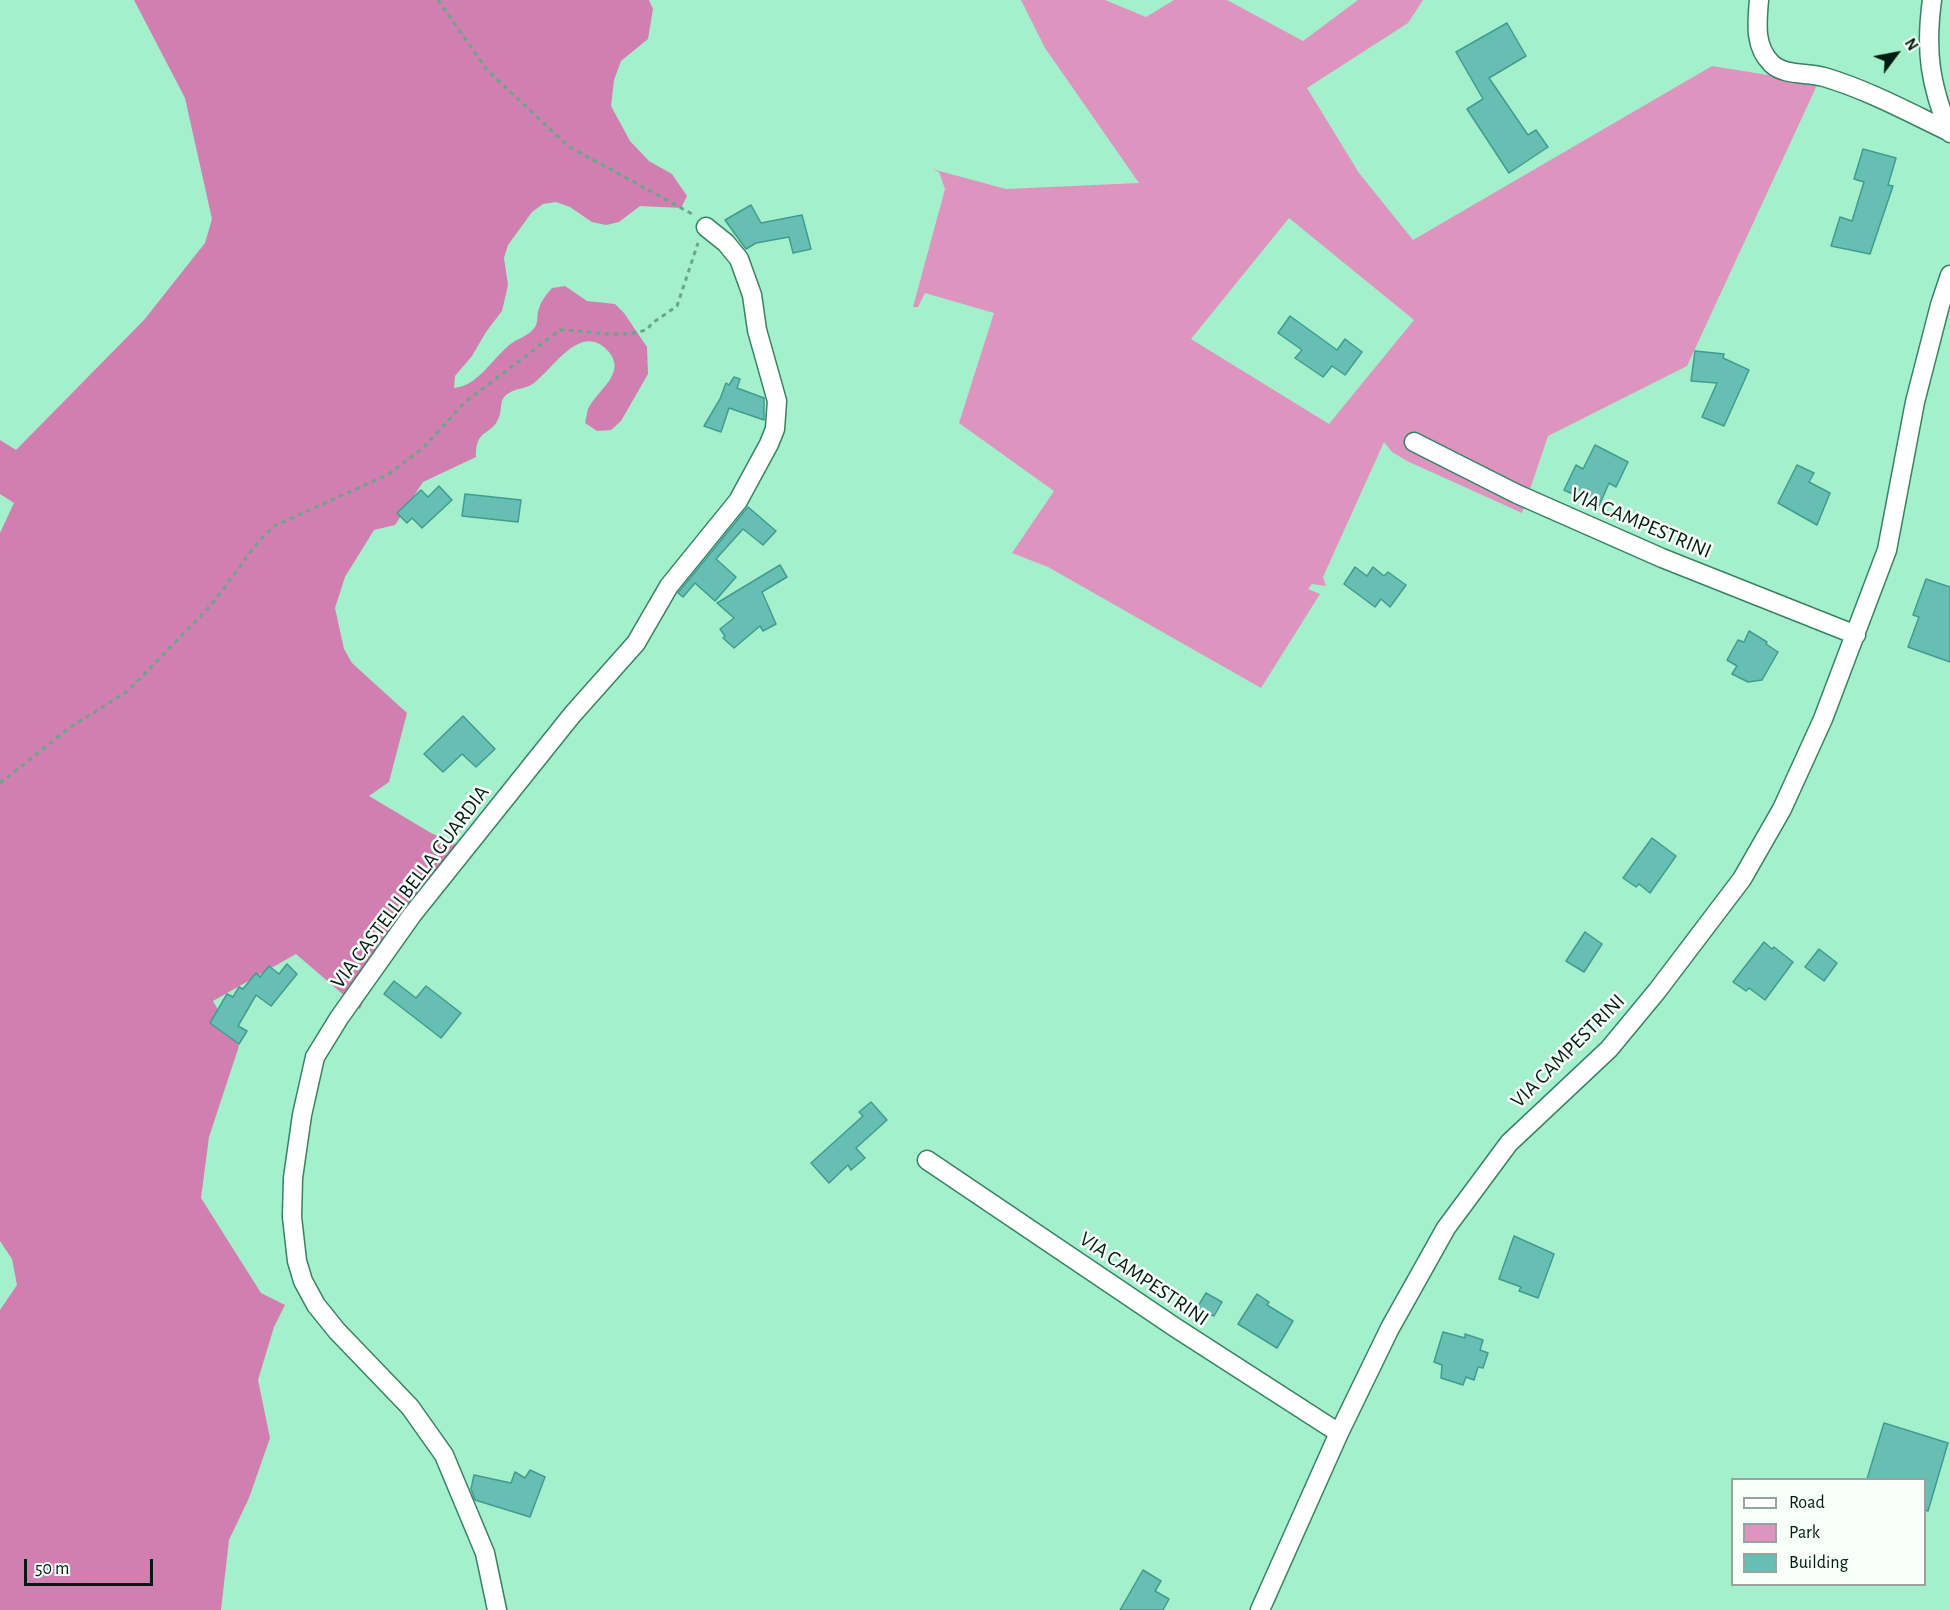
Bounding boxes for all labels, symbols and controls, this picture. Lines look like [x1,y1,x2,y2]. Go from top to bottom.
north arrow [1866,24,1926,84]
text: N [1902,36,1921,53]
street label: VIA CAMPESTRINI [1567,482,1715,564]
street label: VIA CASTELLI BELLA GUARDIA [325,781,495,993]
street label: VIA CAMPESTRINI [1506,989,1630,1113]
street label: VIA CAMPESTRINI [1074,1226,1214,1332]
legend [1731,1478,1926,1586]
text: Road [1789,1494,1825,1512]
text: Park [1789,1524,1820,1542]
scale bar [27,1547,156,1585]
text: Building [1789,1554,1848,1572]
text: 50 m [35,1560,69,1578]

